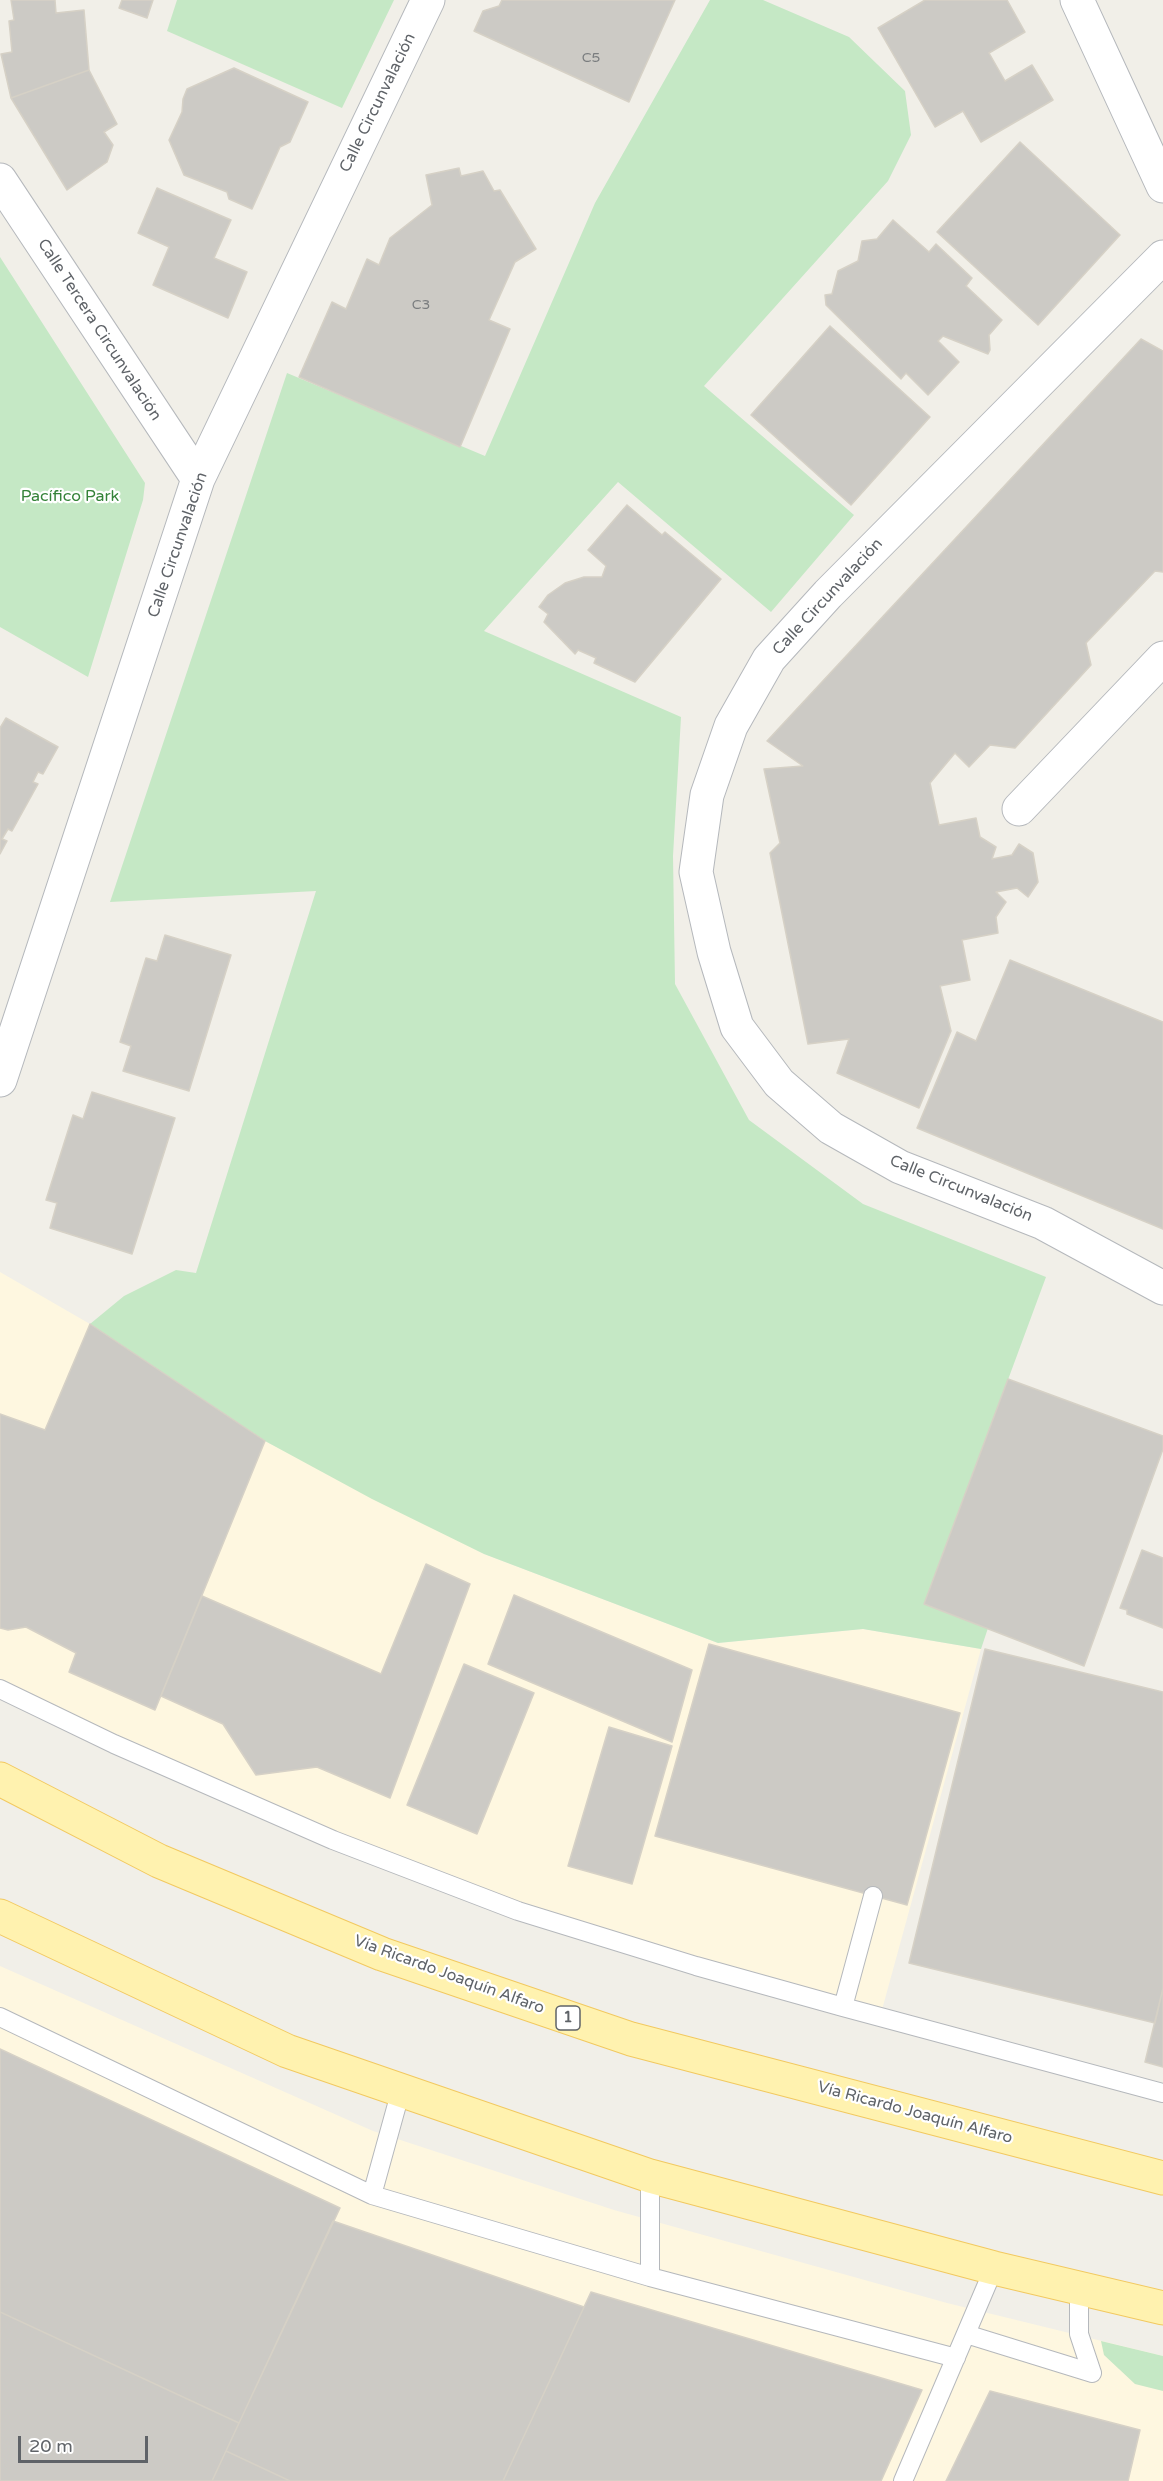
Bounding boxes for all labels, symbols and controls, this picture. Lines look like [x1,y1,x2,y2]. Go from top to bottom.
street label: Calle Circunvalación [336,30,420,176]
house number: C5 [582,50,600,66]
street label: Calle Tercera Circunvalación [33,235,165,425]
house number: C3 [412,297,430,313]
street label: Calle Circunvalación [144,470,212,620]
park label: Pacífico Park [21,487,119,507]
street label: Calle Circunvalación [769,535,887,659]
street label: Calle Circunvalación [887,1152,1035,1226]
street label: Vía Ricardo Joaquín Alfaro [351,1932,547,2018]
road number: 1 [556,2006,580,2030]
street label: Vía Ricardo Joaquín Alfaro [815,2078,1015,2148]
scale bar [21,2424,152,2462]
text: 20 m [29,2435,73,2457]

